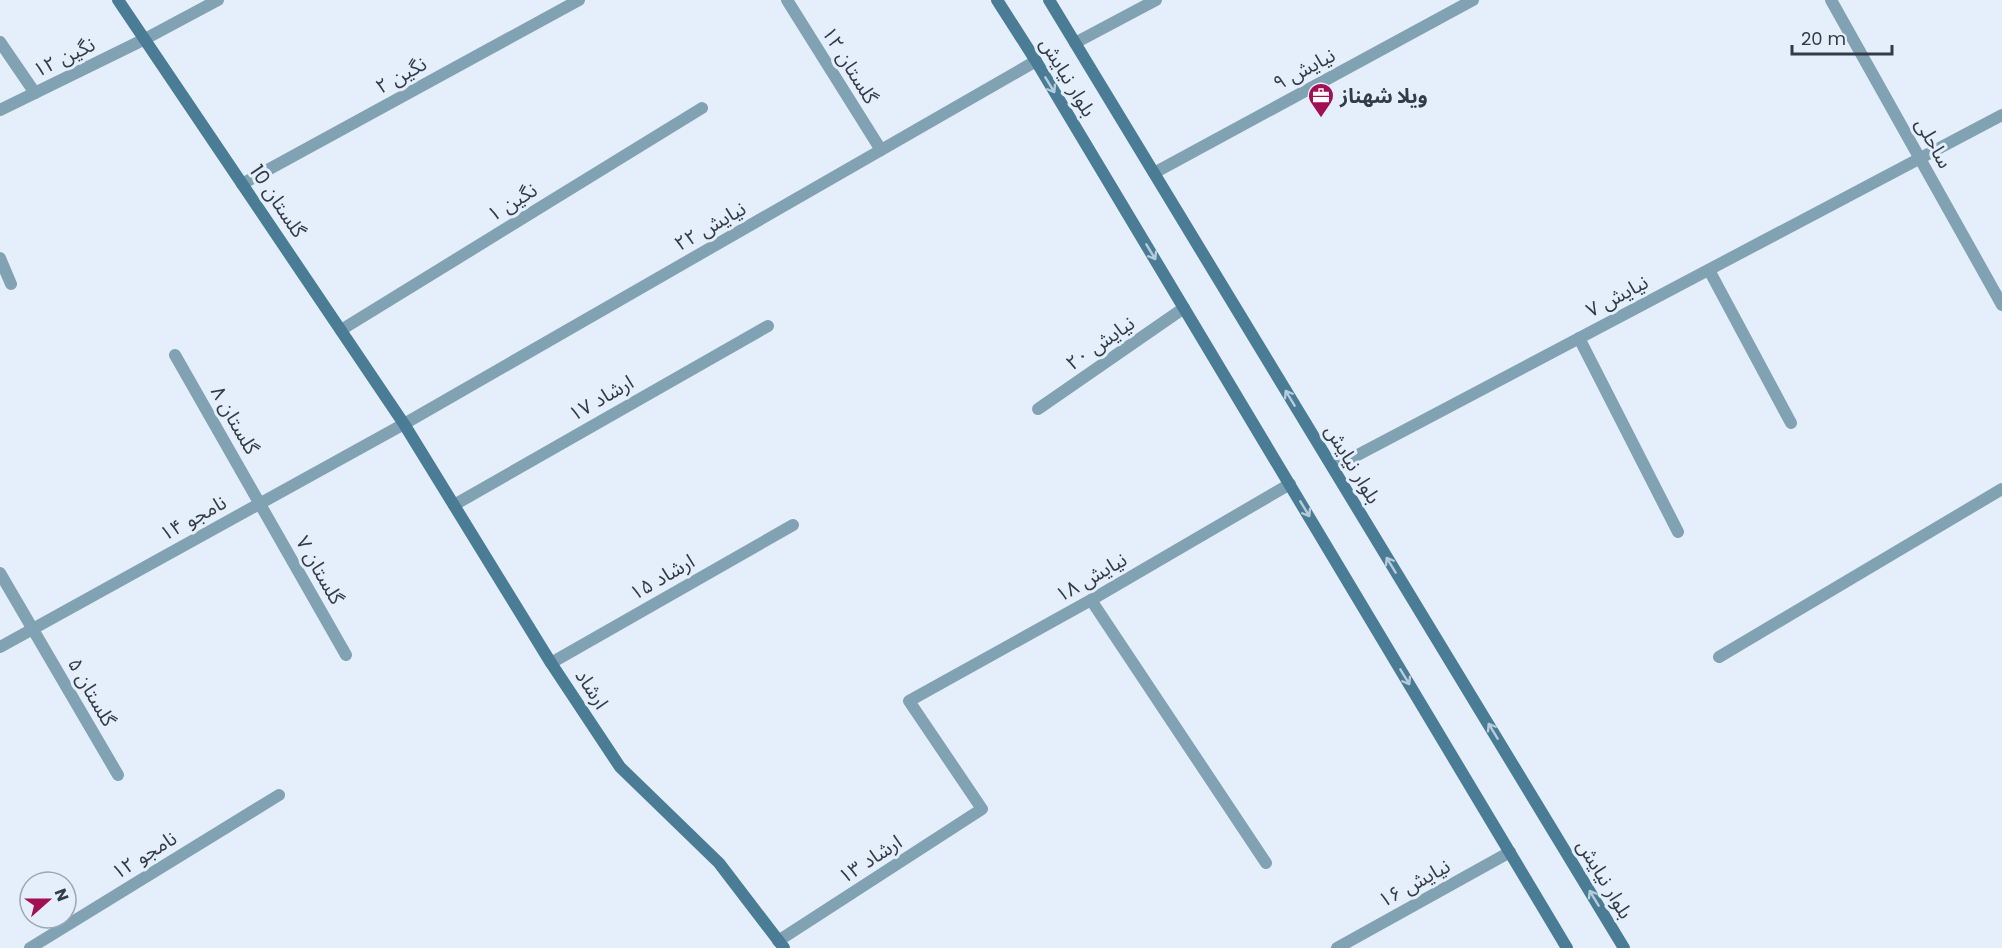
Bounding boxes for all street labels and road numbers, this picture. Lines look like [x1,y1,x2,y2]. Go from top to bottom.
street label: گلستان ۱۲ [815,21,885,110]
street label: نگین ۱۲ [28,30,100,84]
street label: بلوار نیایش [1033,32,1103,122]
street label: نیایش ۹ [1268,41,1340,97]
street label: نگین ۲ [370,50,432,100]
street label: ساحلی [1909,113,1959,173]
street label: گلستان 10 [243,159,313,244]
street label: نگین ۱ [482,176,542,228]
street label: نیایش ۲۲ [669,194,751,258]
street label: نیایش ۷ [1581,268,1653,324]
street label: نیایش ۲۰ [1060,309,1140,377]
street label: ارشاد ۱۷ [563,368,639,428]
street label: گلستان ۸ [204,381,266,460]
street label: بلوار نیایش [1318,419,1388,509]
street label: نامجو ۱۴ [155,488,231,548]
street label: گلستان ۷ [289,531,351,610]
street label: نیایش ۱۸ [1050,545,1132,609]
street label: ارشاد ۱۵ [624,547,700,607]
street label: گلستان ۵ [61,653,123,732]
street label: ارشاد [569,664,615,714]
street label: نامجو ۱۲ [106,824,182,886]
street label: ارشاد ۱۳ [833,828,907,890]
street label: بلوار نیایش [1570,834,1640,924]
street label: نیایش ۱۶ [1373,852,1455,914]

